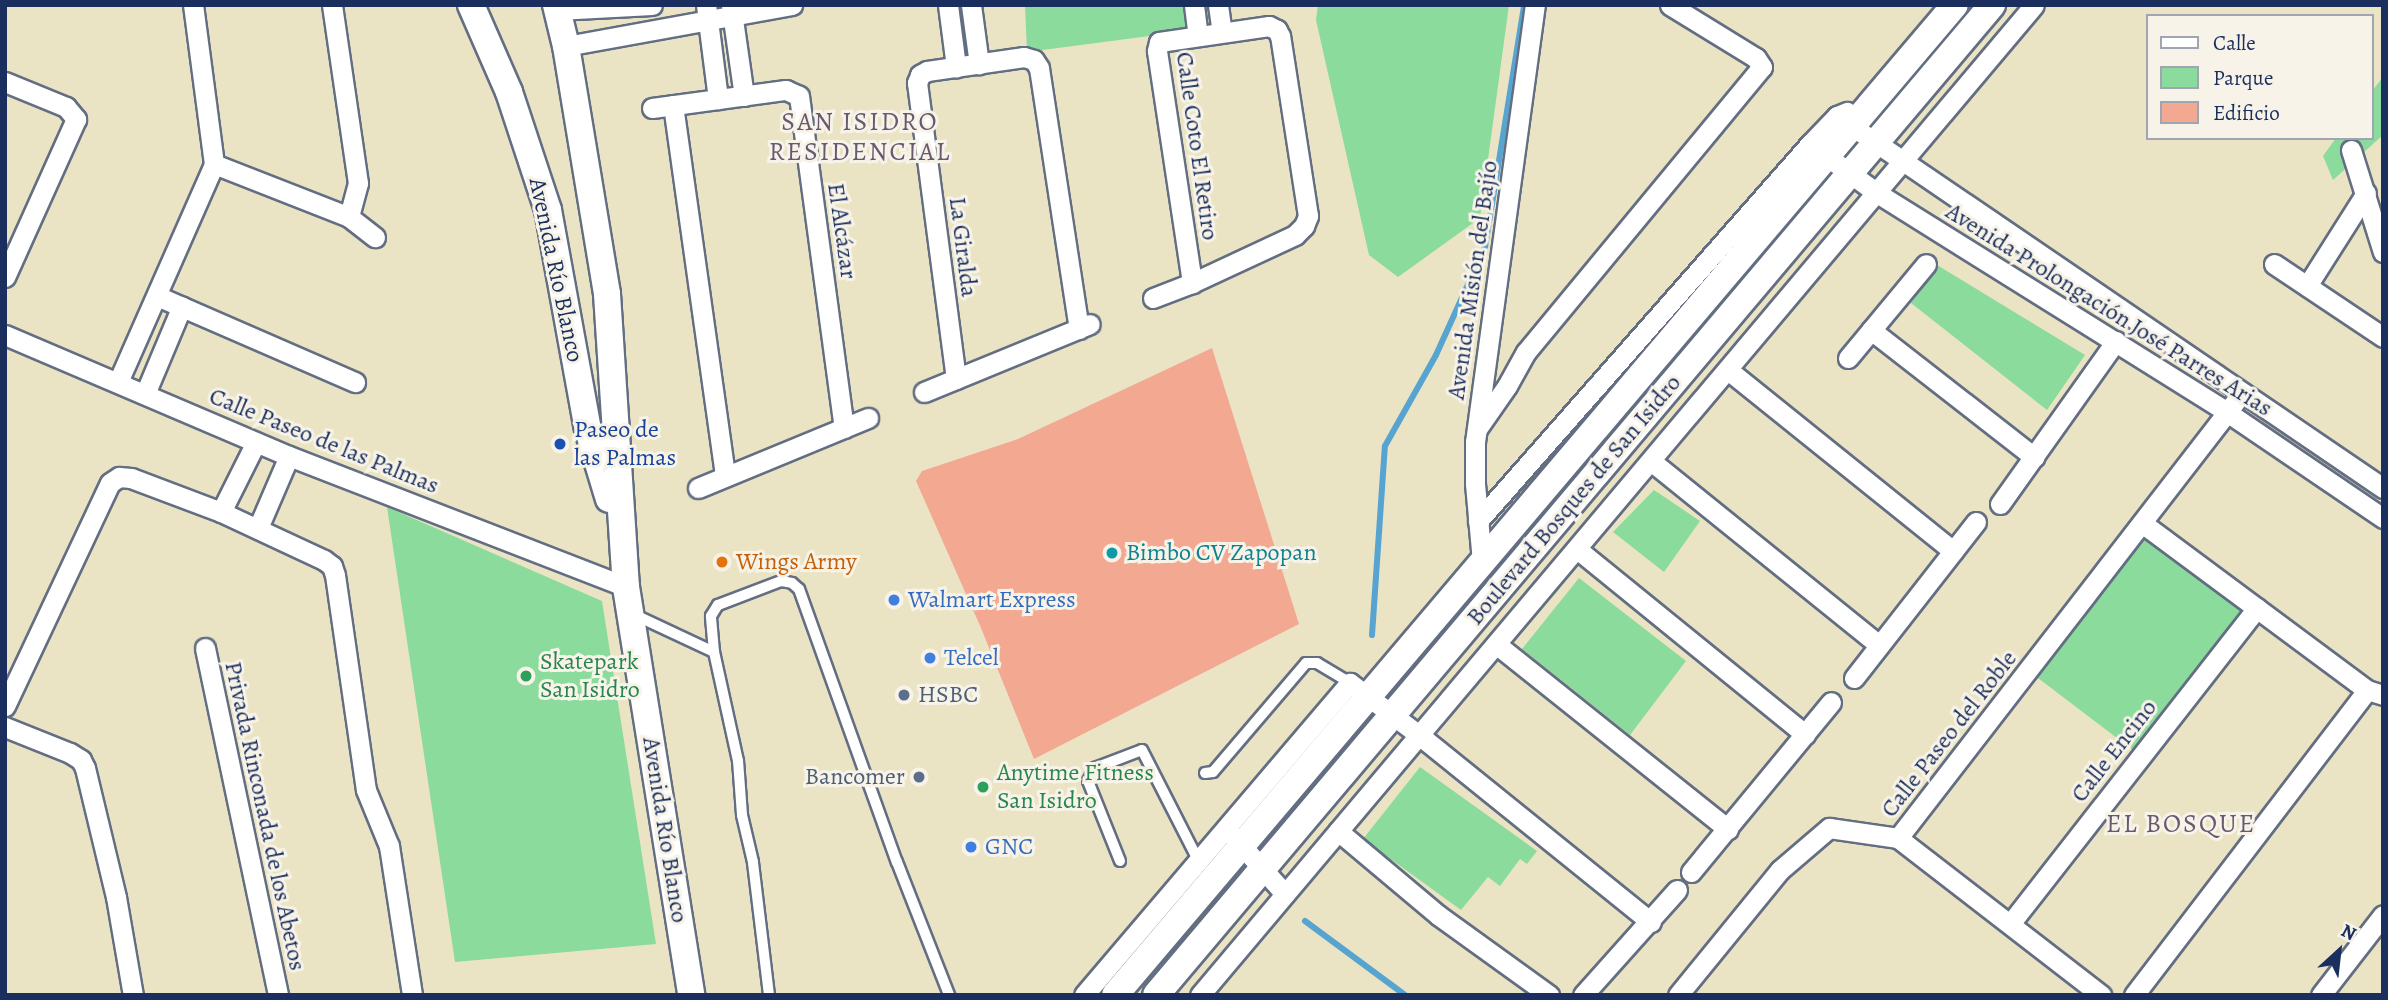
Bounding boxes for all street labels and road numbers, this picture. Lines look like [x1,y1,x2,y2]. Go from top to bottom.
street label: Calle Coto El Retiro [1170,50,1224,242]
street label: Avenida Misión del Bajío [1442,159,1504,401]
street label: Avenida Río Blanco [522,175,590,365]
street label: El Alcázar [821,181,863,281]
street label: La Giralda [943,195,983,299]
street label: Avenida Prolongación José Parres Arias [1940,197,2278,423]
street label: Boulevard Bosques de San Isidro [1461,369,1687,631]
street label: Calle Paseo de las Palmas [205,382,443,500]
street label: Calle Paseo del Roble [1875,645,2023,823]
street label: Privada Rinconada de los Abetos [218,659,312,973]
street label: Calle Encino [2065,694,2163,808]
street label: Avenida Río Blanco [636,735,694,925]

